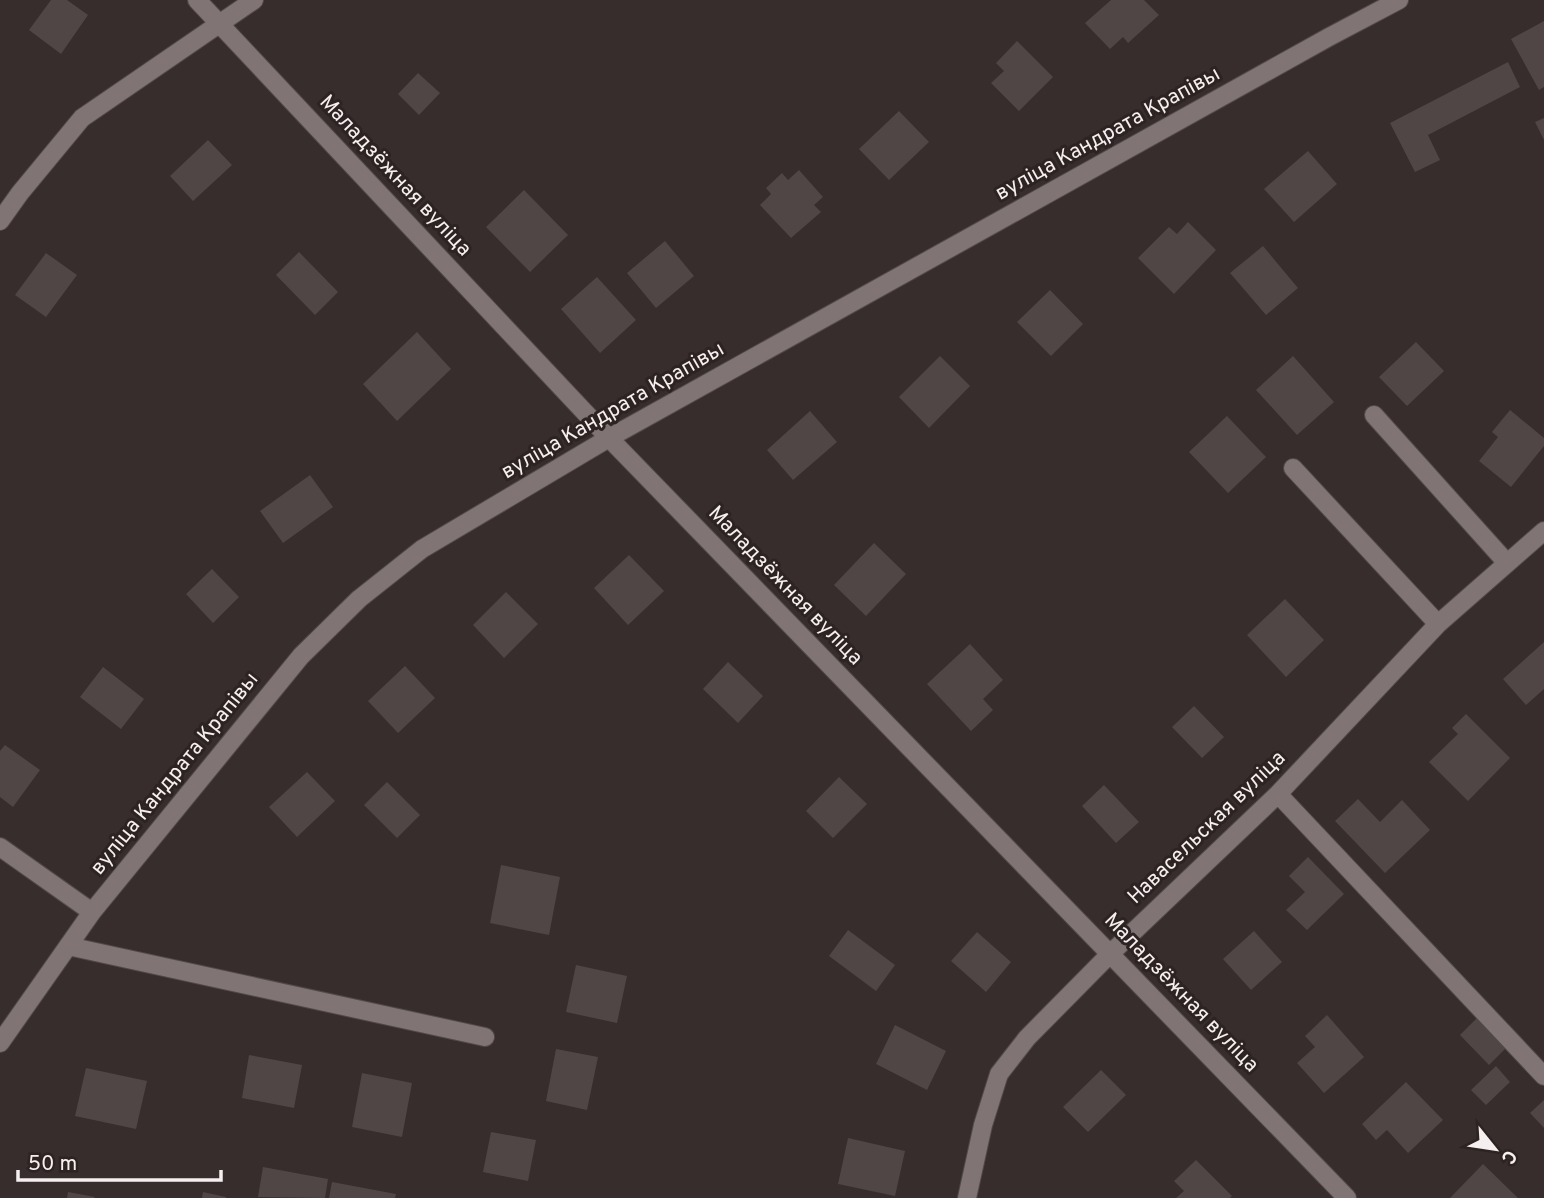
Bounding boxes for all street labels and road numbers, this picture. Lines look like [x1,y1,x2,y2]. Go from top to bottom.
street label: вуліца Кандрата Крапівы [991,61,1225,207]
street label: Маладзёжная вуліца [313,89,477,263]
street label: вуліца Кандрата Крапівы [497,336,729,486]
street label: Маладзёжная вуліца [702,501,868,671]
street label: вуліца Кандрата Крапівы [85,667,265,881]
street label: Навасельская вуліца [1122,745,1292,911]
street label: Маладзёжная вуліца [1098,908,1264,1078]

